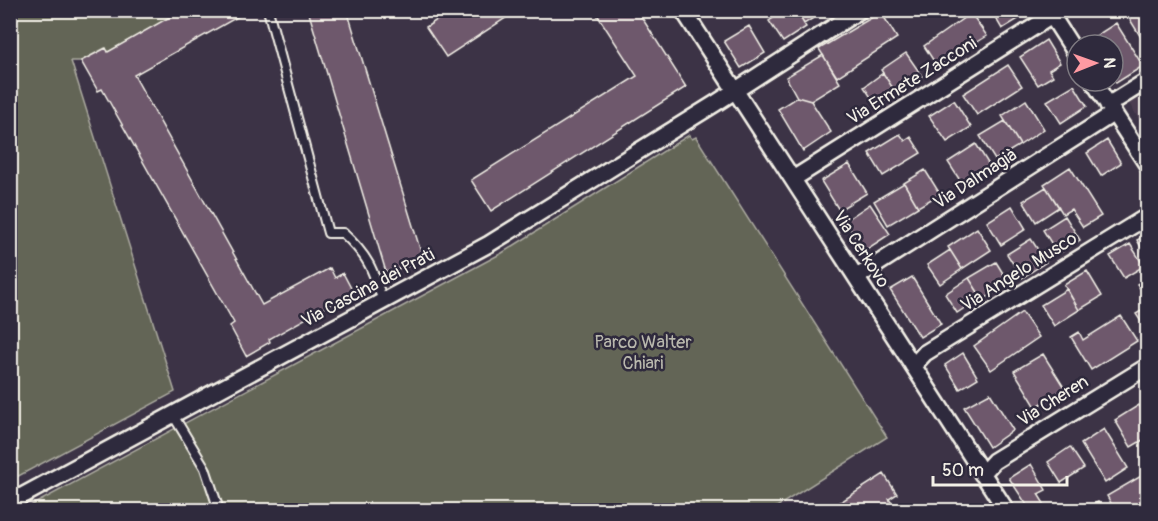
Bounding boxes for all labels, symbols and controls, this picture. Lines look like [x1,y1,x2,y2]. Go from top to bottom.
street label: Via Ermete Zacconi [843,32,981,130]
north arrow [1065,33,1125,93]
text: N [1099,57,1119,69]
street label: Via Dalmagià [929,143,1021,215]
street label: Via Cerkovo [827,206,895,292]
street label: Via Angelo Musco [957,227,1082,317]
street label: Via Cascina dei Prati [297,243,439,333]
park label: Parco Walter Chiari [594,331,692,375]
street label: Via Cheren [1013,370,1093,432]
scale bar [933,449,1066,487]
text: 50 m [942,459,984,482]

